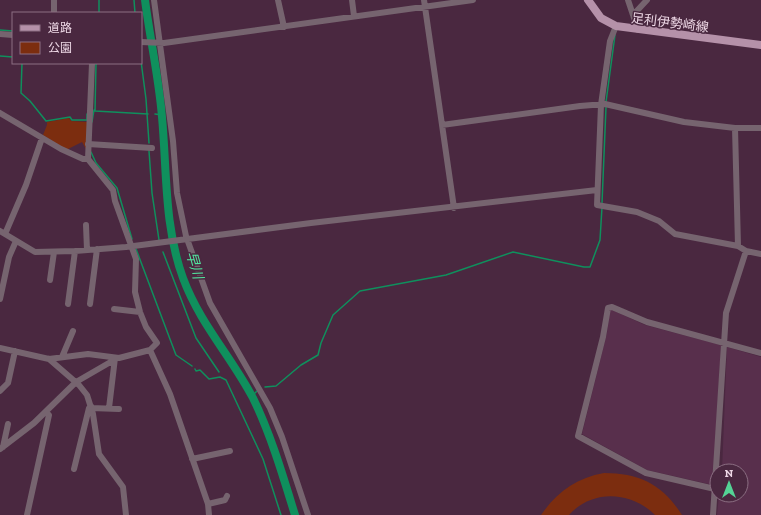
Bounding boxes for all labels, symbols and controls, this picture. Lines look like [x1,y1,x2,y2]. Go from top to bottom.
street label: 足利伊勢崎線 [630,10,710,35]
legend [12,12,142,64]
text: 道路 [48,21,72,35]
text: 公園 [48,41,72,55]
water label: 早川 [182,249,207,283]
north arrow [709,463,749,503]
text: N [725,467,734,480]

